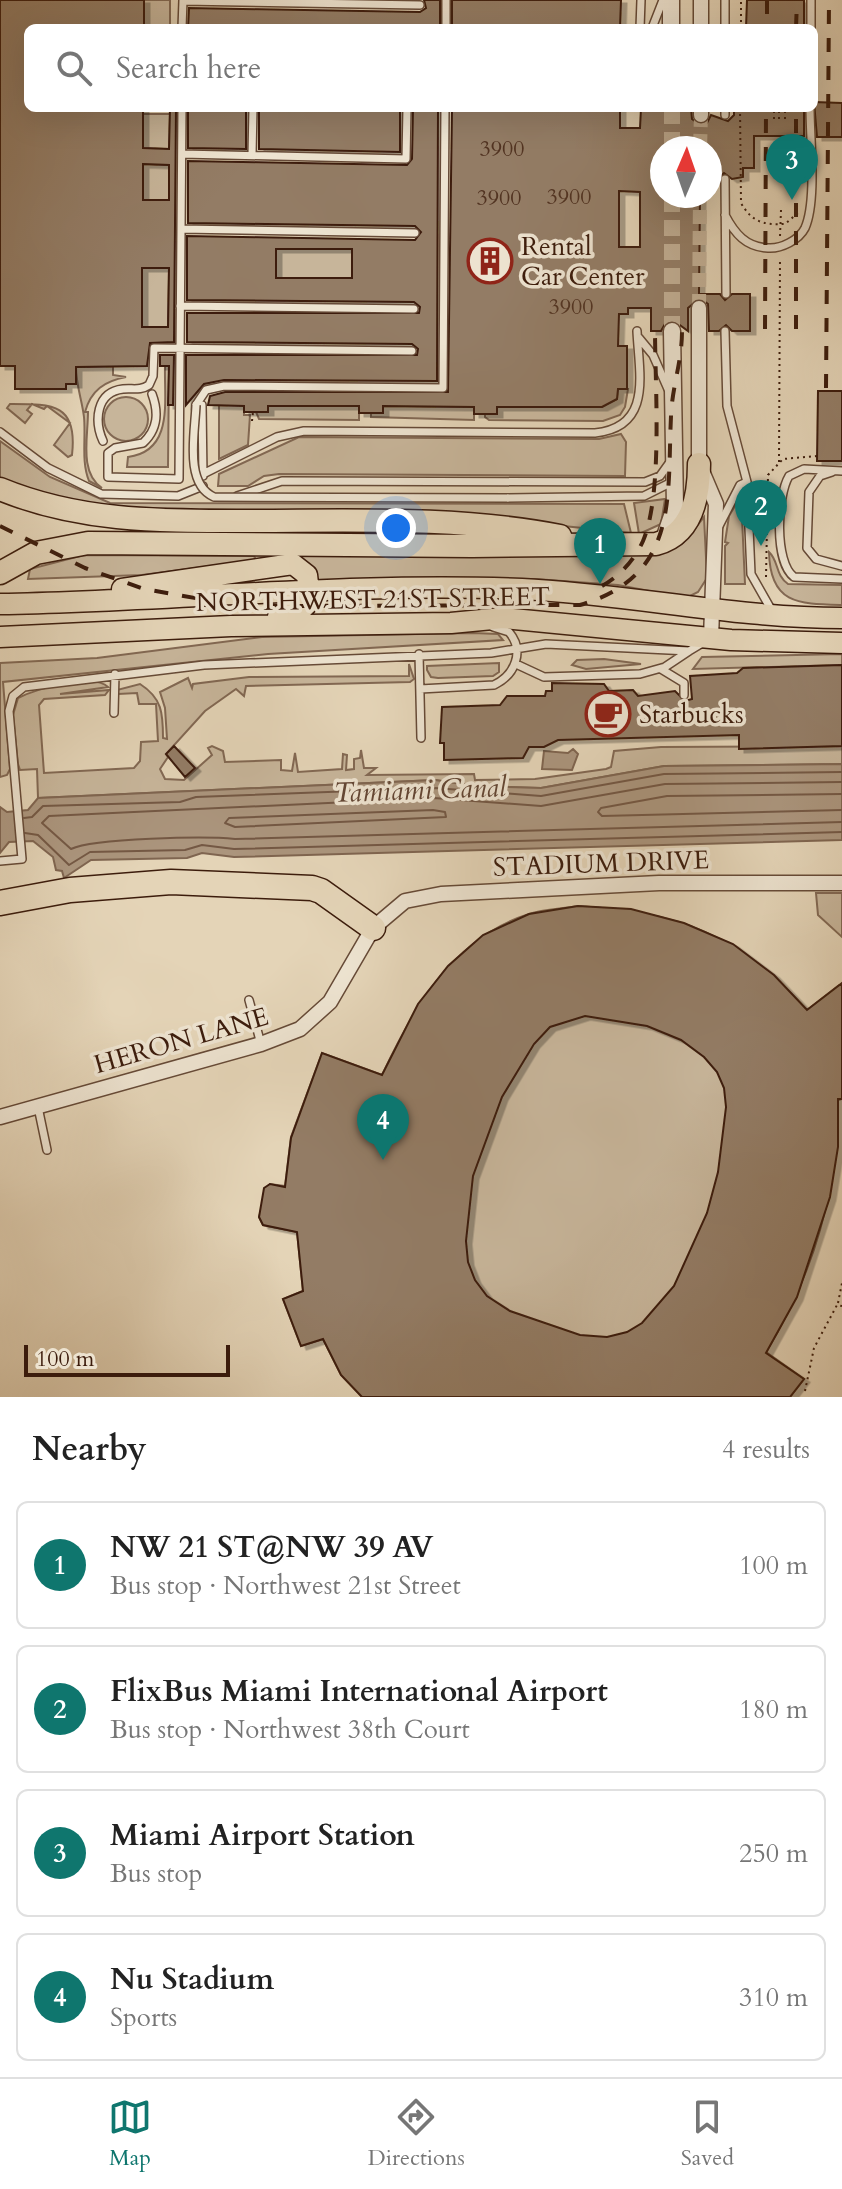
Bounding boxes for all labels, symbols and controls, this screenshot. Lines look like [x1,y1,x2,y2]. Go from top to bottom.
search box [24,24,818,112]
icon: search [52,46,96,90]
text: Search here [116,48,261,89]
house number: 3900 [479,134,525,164]
pin: 3 [766,134,818,200]
north arrow [650,136,722,208]
house number: 3900 [546,182,592,212]
house number: 3900 [476,183,522,213]
place label: Rental Car Center [521,229,645,294]
building icon: Rental Car Center [466,237,514,285]
house number: 3900 [548,292,594,322]
pin: 2 [735,480,787,546]
your location [376,508,416,548]
pin: 1 [574,518,626,584]
street label: NORTHWEST 21ST STREET [196,579,550,620]
cafe icon: Starbucks [584,690,632,738]
place label: Starbucks [639,697,744,732]
water label: Tamiami Canal [333,768,508,812]
street label: STADIUM DRIVE [492,842,710,885]
street label: HERON LANE [90,999,272,1082]
pin: 4 [357,1094,409,1160]
scale bar [24,1341,230,1377]
text: 100 m [36,1344,94,1374]
text: Nearby [32,1426,147,1472]
text: 4 results [722,1432,810,1467]
text: NW 21 ST@NW 39 AV [110,1527,433,1568]
text: 1 [53,1548,67,1583]
text: 100 m [739,1548,808,1583]
text: Bus stop · Northwest 21st Street [110,1568,461,1603]
text: FlixBus Miami International Airport [110,1671,608,1712]
text: 2 [53,1692,67,1727]
text: 180 m [739,1692,808,1727]
text: Bus stop · Northwest 38th Court [110,1712,470,1747]
text: Miami Airport Station [110,1815,415,1856]
text: 3 [53,1836,67,1871]
text: 250 m [739,1836,808,1871]
text: Bus stop [110,1856,202,1891]
text: Nu Stadium [110,1959,274,2000]
text: 4 [53,1980,67,2015]
text: 310 m [739,1980,808,2015]
text: Sports [110,2000,177,2035]
tab: Map [108,2095,152,2173]
tab: Directions [368,2095,465,2173]
tab: Saved [681,2095,734,2173]

